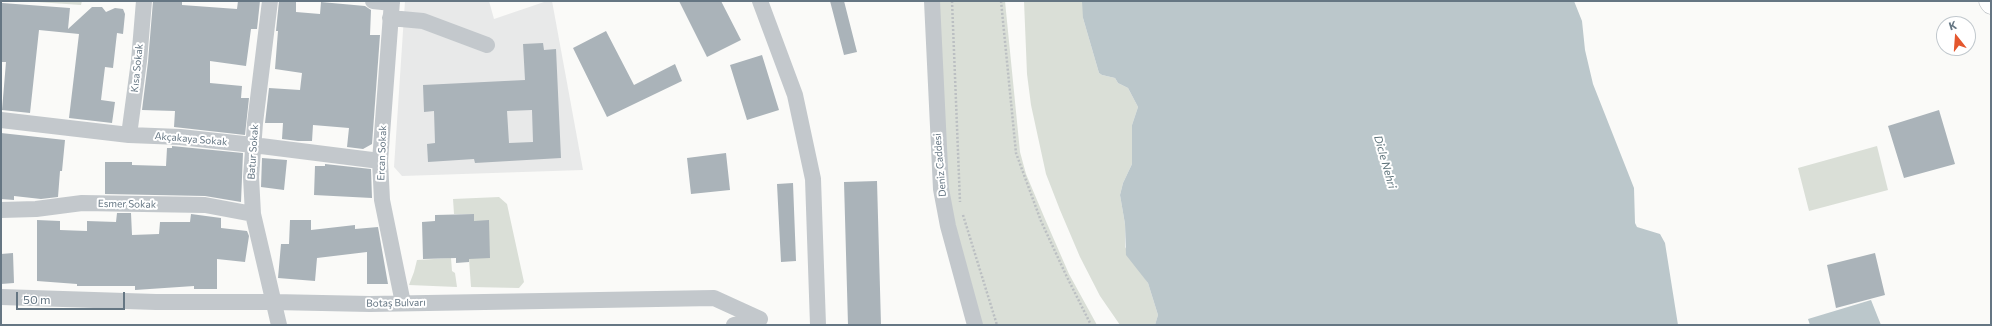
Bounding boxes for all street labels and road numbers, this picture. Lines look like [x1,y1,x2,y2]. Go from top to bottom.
street label: Kısa Sokak [128,43,146,93]
street label: Batur Sokak [245,124,261,180]
street label: Ercan Sokak [375,125,389,181]
street label: Akçakaya Sokak [154,130,228,148]
street label: Deniz Caddesi [931,133,949,197]
street label: Esmer Sokak [98,197,156,211]
street label: Botaş Bulvarı [366,296,426,310]

